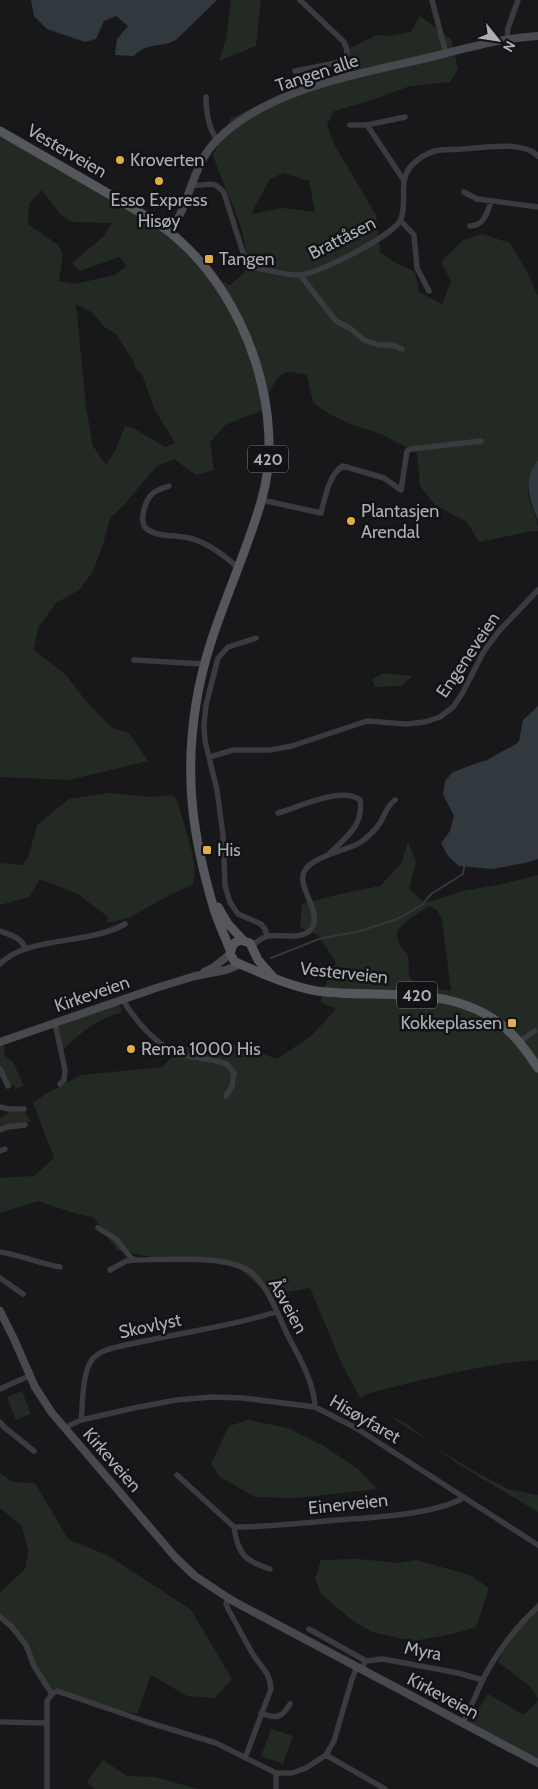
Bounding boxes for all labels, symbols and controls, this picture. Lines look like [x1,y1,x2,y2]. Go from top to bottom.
north arrow [473,15,523,65]
text: N [499,38,520,55]
street label: Tangen alle [273,49,361,97]
street label: Vesterveien [23,119,111,183]
place label: Kroverten [130,149,204,171]
marker: Kroverten [114,154,126,166]
marker: Esso Express Hisøy [153,175,165,187]
place label: Esso Express Hisøy [111,189,207,232]
street label: Brattåsen [305,212,379,264]
place label: Tangen [219,248,274,270]
marker: Tangen [203,253,215,265]
road number: 420 [248,446,288,472]
place label: Plantasjen Arendal [361,500,439,543]
marker: Plantasjen Arendal [345,515,357,527]
street label: Engeneveien [431,608,505,702]
place label: His [217,839,241,861]
marker: His [201,844,213,856]
street label: Vesterveien [299,957,389,989]
street label: Kirkeveien [52,971,132,1017]
road number: 420 [397,982,437,1008]
place label: Kokkeplassen [400,1012,502,1034]
marker: Kokkeplassen [506,1017,518,1029]
place label: Rema 1000 His [141,1038,261,1060]
marker: Rema 1000 His [125,1043,137,1055]
street label: Åsveien [264,1275,312,1337]
street label: Skovlyst [117,1309,183,1343]
street label: Hisøyfaret [326,1390,404,1448]
street label: Kirkeveien [78,1423,146,1497]
street label: Einerveien [307,1489,389,1519]
street label: Myra [402,1637,444,1665]
street label: Kirkeveien [403,1668,483,1724]

